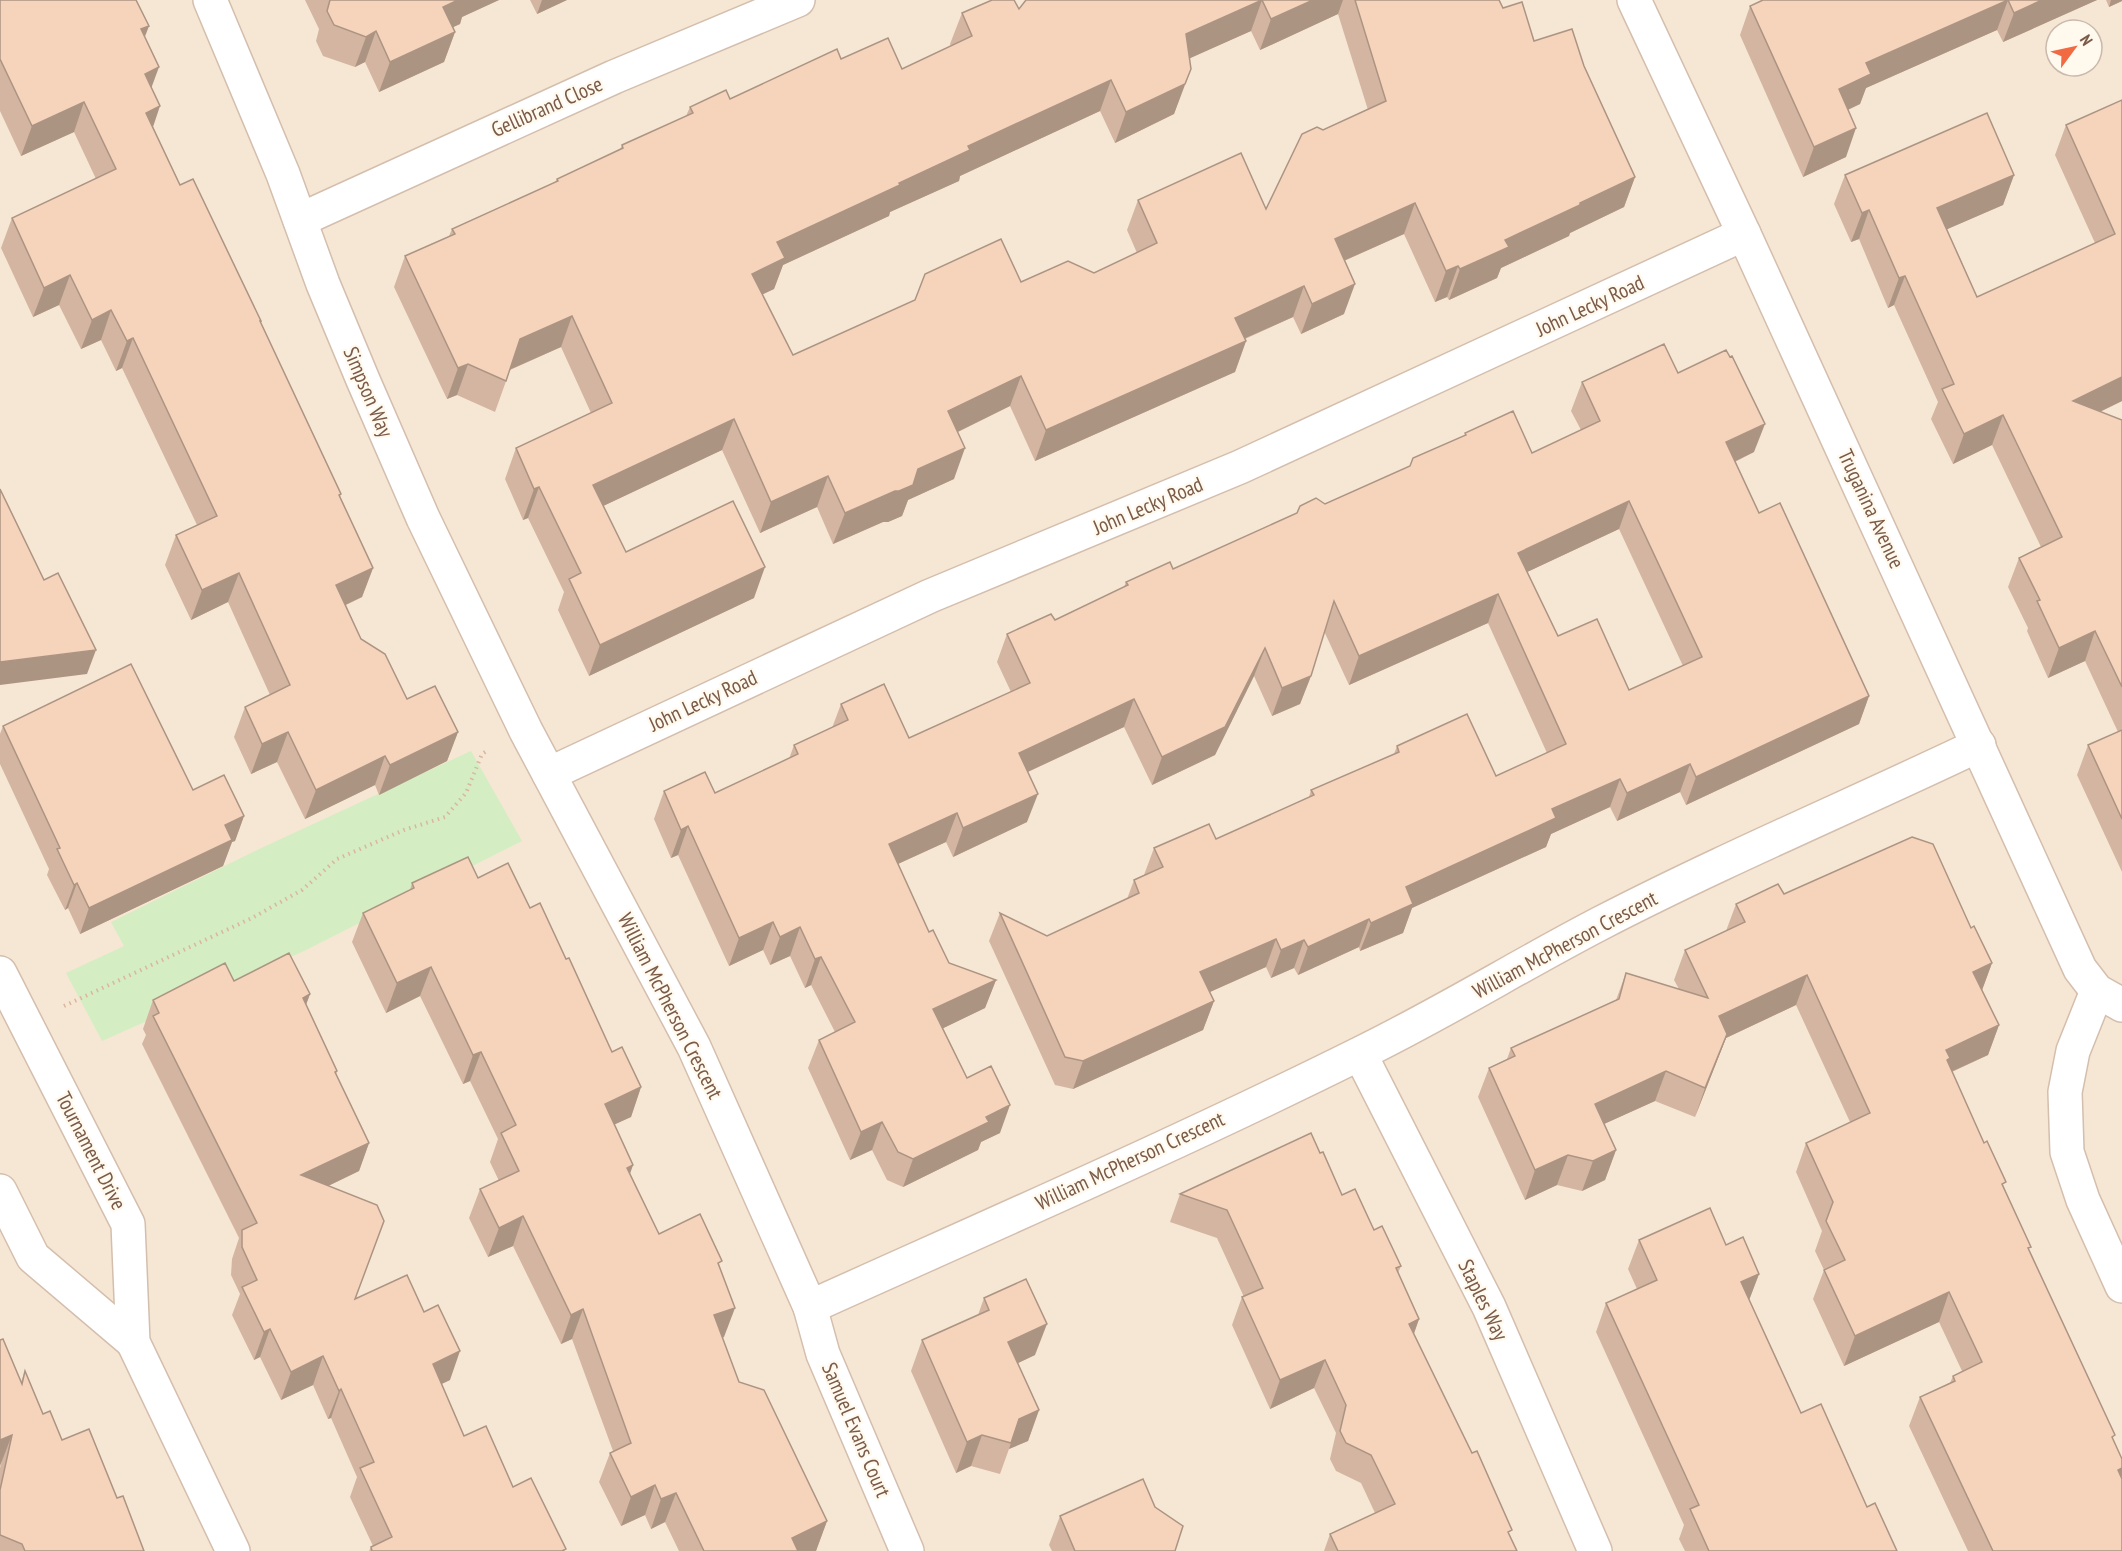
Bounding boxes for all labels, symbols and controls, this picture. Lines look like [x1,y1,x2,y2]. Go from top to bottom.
north arrow [2044,18,2104,78]
text: N [2076,31,2097,49]
street label: Gellibrand Close [487,70,607,143]
street label: John Lecky Road [1530,269,1648,343]
street label: Simpson Way [337,343,400,441]
street label: Truganina Avenue [1832,445,1911,573]
street label: John Lecky Road [1088,470,1207,541]
street label: John Lecky Road [643,664,761,738]
street label: William McPherson Crescent [1468,884,1662,1005]
street label: William McPherson Crescent [612,908,729,1103]
street label: Tournament Drive [50,1087,133,1214]
street label: William McPherson Crescent [1031,1105,1229,1216]
street label: Staples Way [1452,1255,1515,1345]
street label: Samuel Evans Court [816,1358,897,1501]

